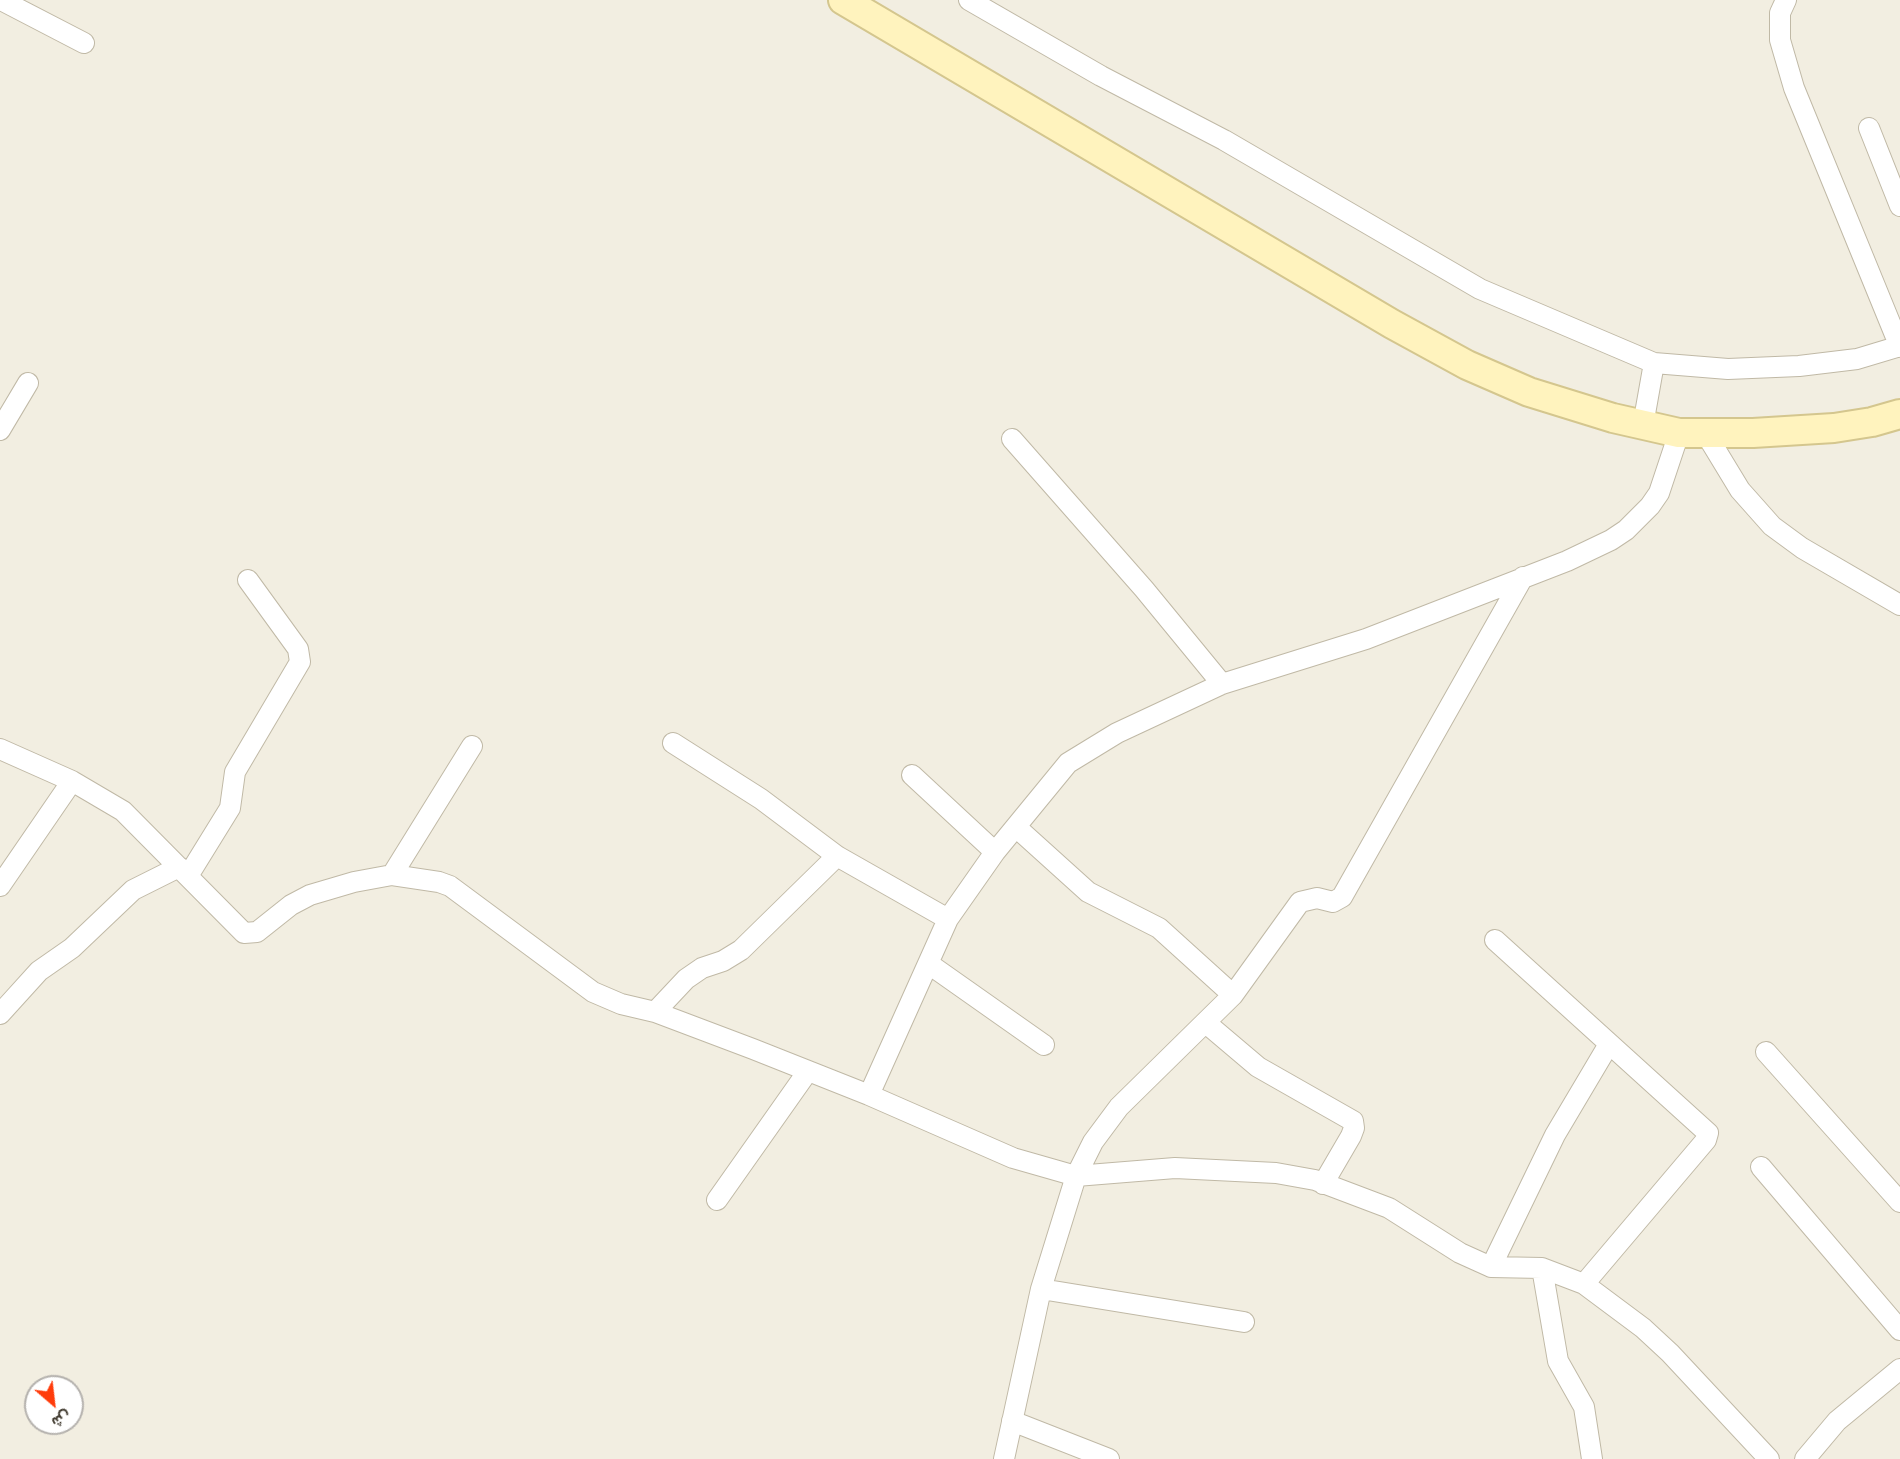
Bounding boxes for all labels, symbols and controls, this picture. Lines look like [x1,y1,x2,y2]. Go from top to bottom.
north arrow [24,1375,84,1435]
text: ش [49,1407,75,1432]

